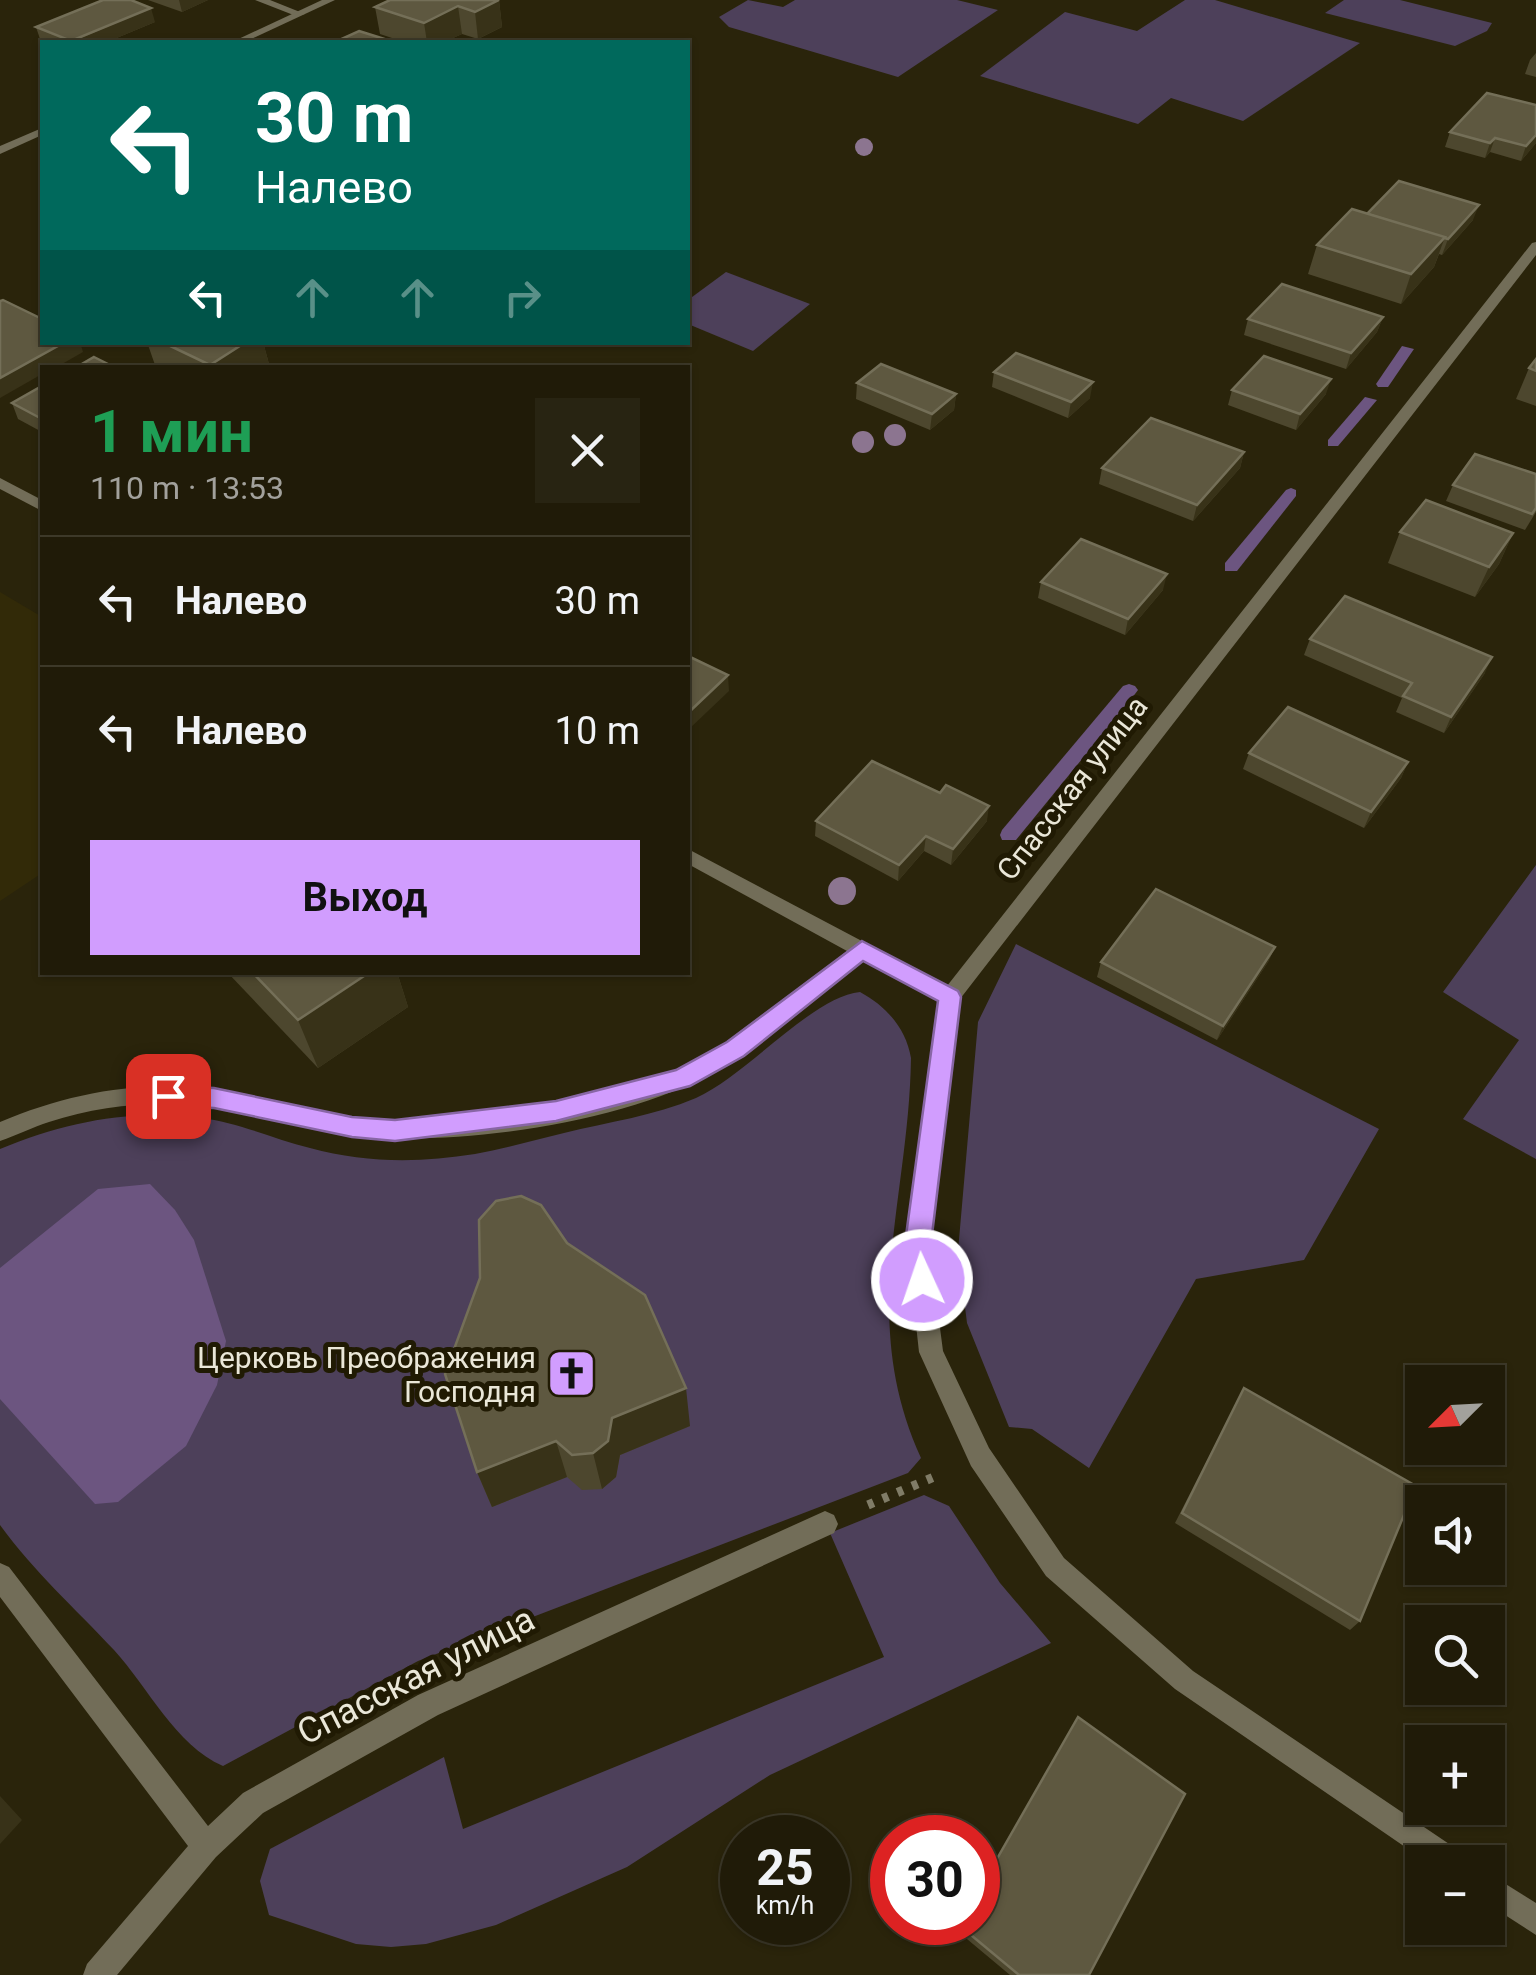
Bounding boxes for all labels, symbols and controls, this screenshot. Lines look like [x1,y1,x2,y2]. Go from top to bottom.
text: 30 m [255,77,413,159]
icon: left [90,80,220,210]
text: Налево [255,161,413,214]
icon: left [180,270,235,325]
icon: ahead [285,270,340,325]
icon: ahead [390,270,445,325]
icon: right [495,270,550,325]
text: 1 мин [90,396,253,467]
button: close [535,398,640,503]
text: 110 m · 13:53 [90,469,284,507]
icon: left [90,574,145,629]
text: Налево [175,579,307,623]
text: 30 m [555,579,640,623]
street label: Спасская улица [989,689,1155,887]
icon: left [90,704,145,759]
text: Налево [175,709,307,753]
text: 10 m [555,709,640,753]
button: Выход [90,840,640,955]
pin [126,1054,211,1139]
icon: arrive [141,1069,196,1124]
position arrow [870,1228,974,1332]
place label: Церковь Преображения Господня [197,1340,536,1409]
church icon: Церковь Преображения Господня [545,1348,597,1400]
north arrow [1405,1365,1505,1465]
map controls [1405,1365,1505,1945]
button: sound [1405,1485,1505,1585]
street label: Спасская улица [291,1599,541,1753]
button: search [1405,1605,1505,1705]
button: + [1405,1725,1505,1825]
speed limit sign: 30 [870,1815,1000,1945]
text: 25 [756,1839,814,1897]
button: − [1405,1845,1505,1945]
text: km/h [756,1891,814,1920]

